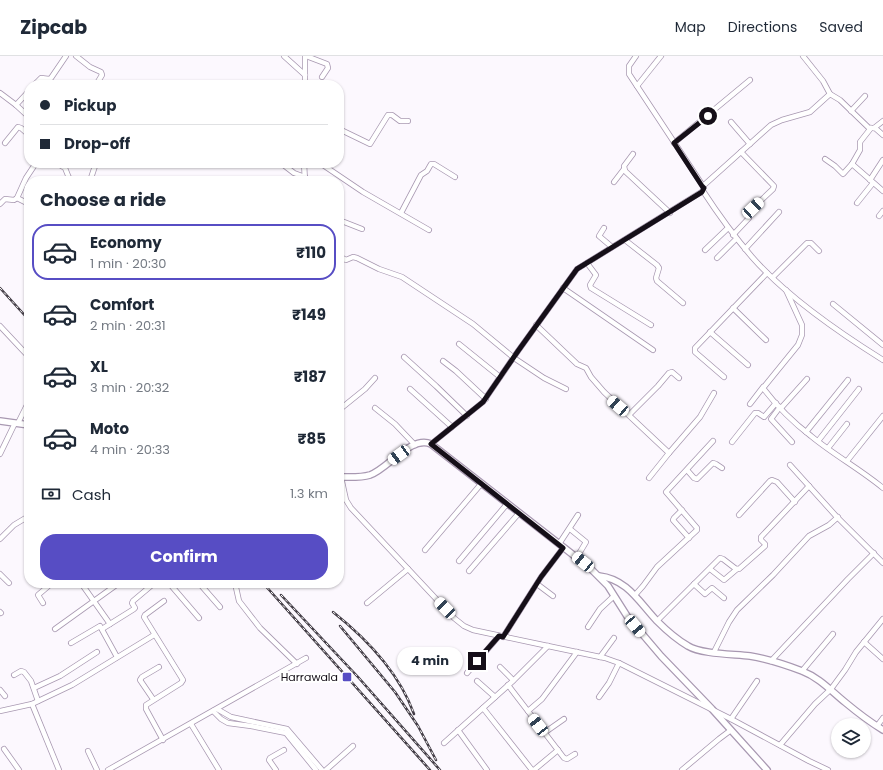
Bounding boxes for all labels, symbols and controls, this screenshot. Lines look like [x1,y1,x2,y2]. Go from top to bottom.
text: Zipcab [20,14,87,41]
text: Map [675,17,706,37]
text: Directions [728,17,797,37]
text: Saved [819,17,863,37]
text: Pickup [64,95,116,116]
route start [699,107,717,125]
text: Drop-off [64,133,130,154]
text: Choose a ride [40,187,166,212]
car [740,195,766,221]
text: Economy [90,232,162,253]
icon: car [42,234,78,270]
text: ₹110 [296,242,326,263]
text: 1 min · 20:30 [90,254,166,273]
text: Comfort [90,294,154,315]
icon: car [42,296,78,332]
text: ₹149 [292,304,326,325]
text: 2 min · 20:31 [90,316,166,335]
text: XL [90,356,108,377]
icon: car [42,358,78,394]
text: ₹187 [294,366,326,387]
text: 3 min · 20:32 [90,378,169,397]
car [605,394,631,418]
text: Moto [90,418,129,439]
icon: car [42,420,78,456]
text: ₹85 [298,428,326,449]
text: 4 min · 20:33 [90,440,170,459]
car [386,443,412,467]
icon: cash [40,483,62,505]
text: Cash [72,484,111,505]
text: 1.3 km [290,484,328,503]
button: Confirm [40,534,328,580]
car [570,550,596,574]
car [432,595,458,621]
car [623,613,647,639]
callout: 4 min [397,647,463,675]
text: 4 min [411,651,449,670]
route end [468,652,486,670]
place label: Harrawala [281,669,338,685]
marker: Harrawala [341,671,353,683]
car [526,712,550,738]
map controls [831,718,871,758]
button: layers [831,718,871,758]

